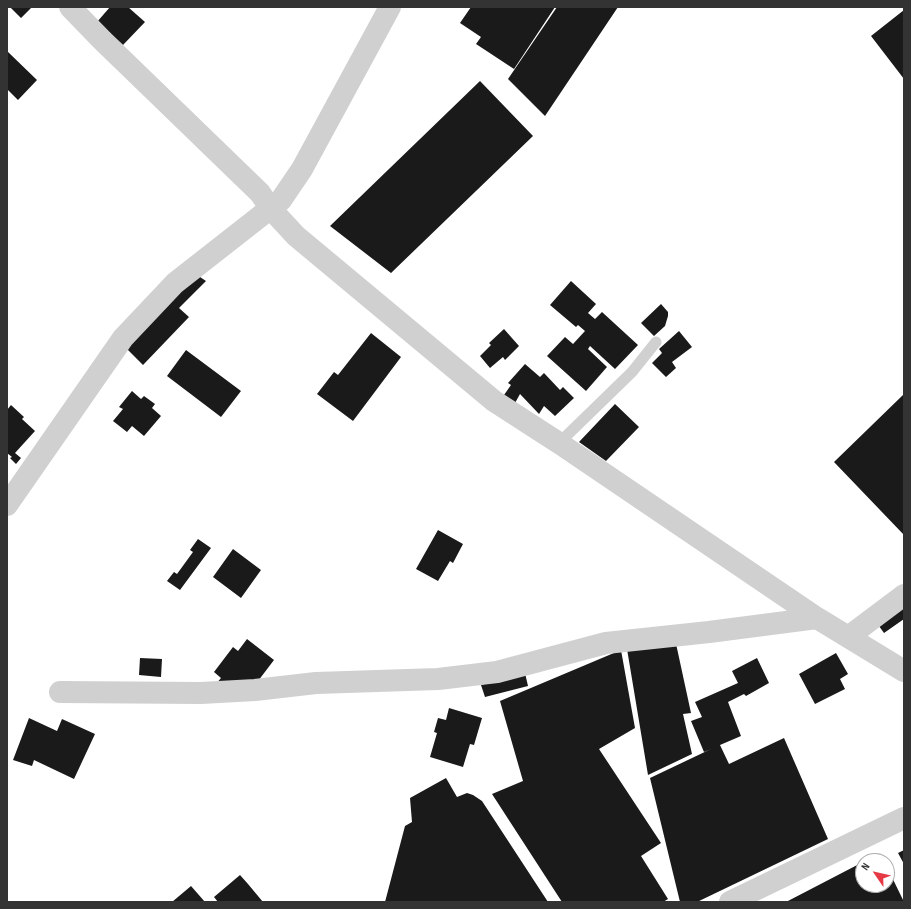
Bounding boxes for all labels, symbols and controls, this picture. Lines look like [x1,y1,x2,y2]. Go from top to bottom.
north arrow [855,853,895,893]
text: N [858,860,872,873]

